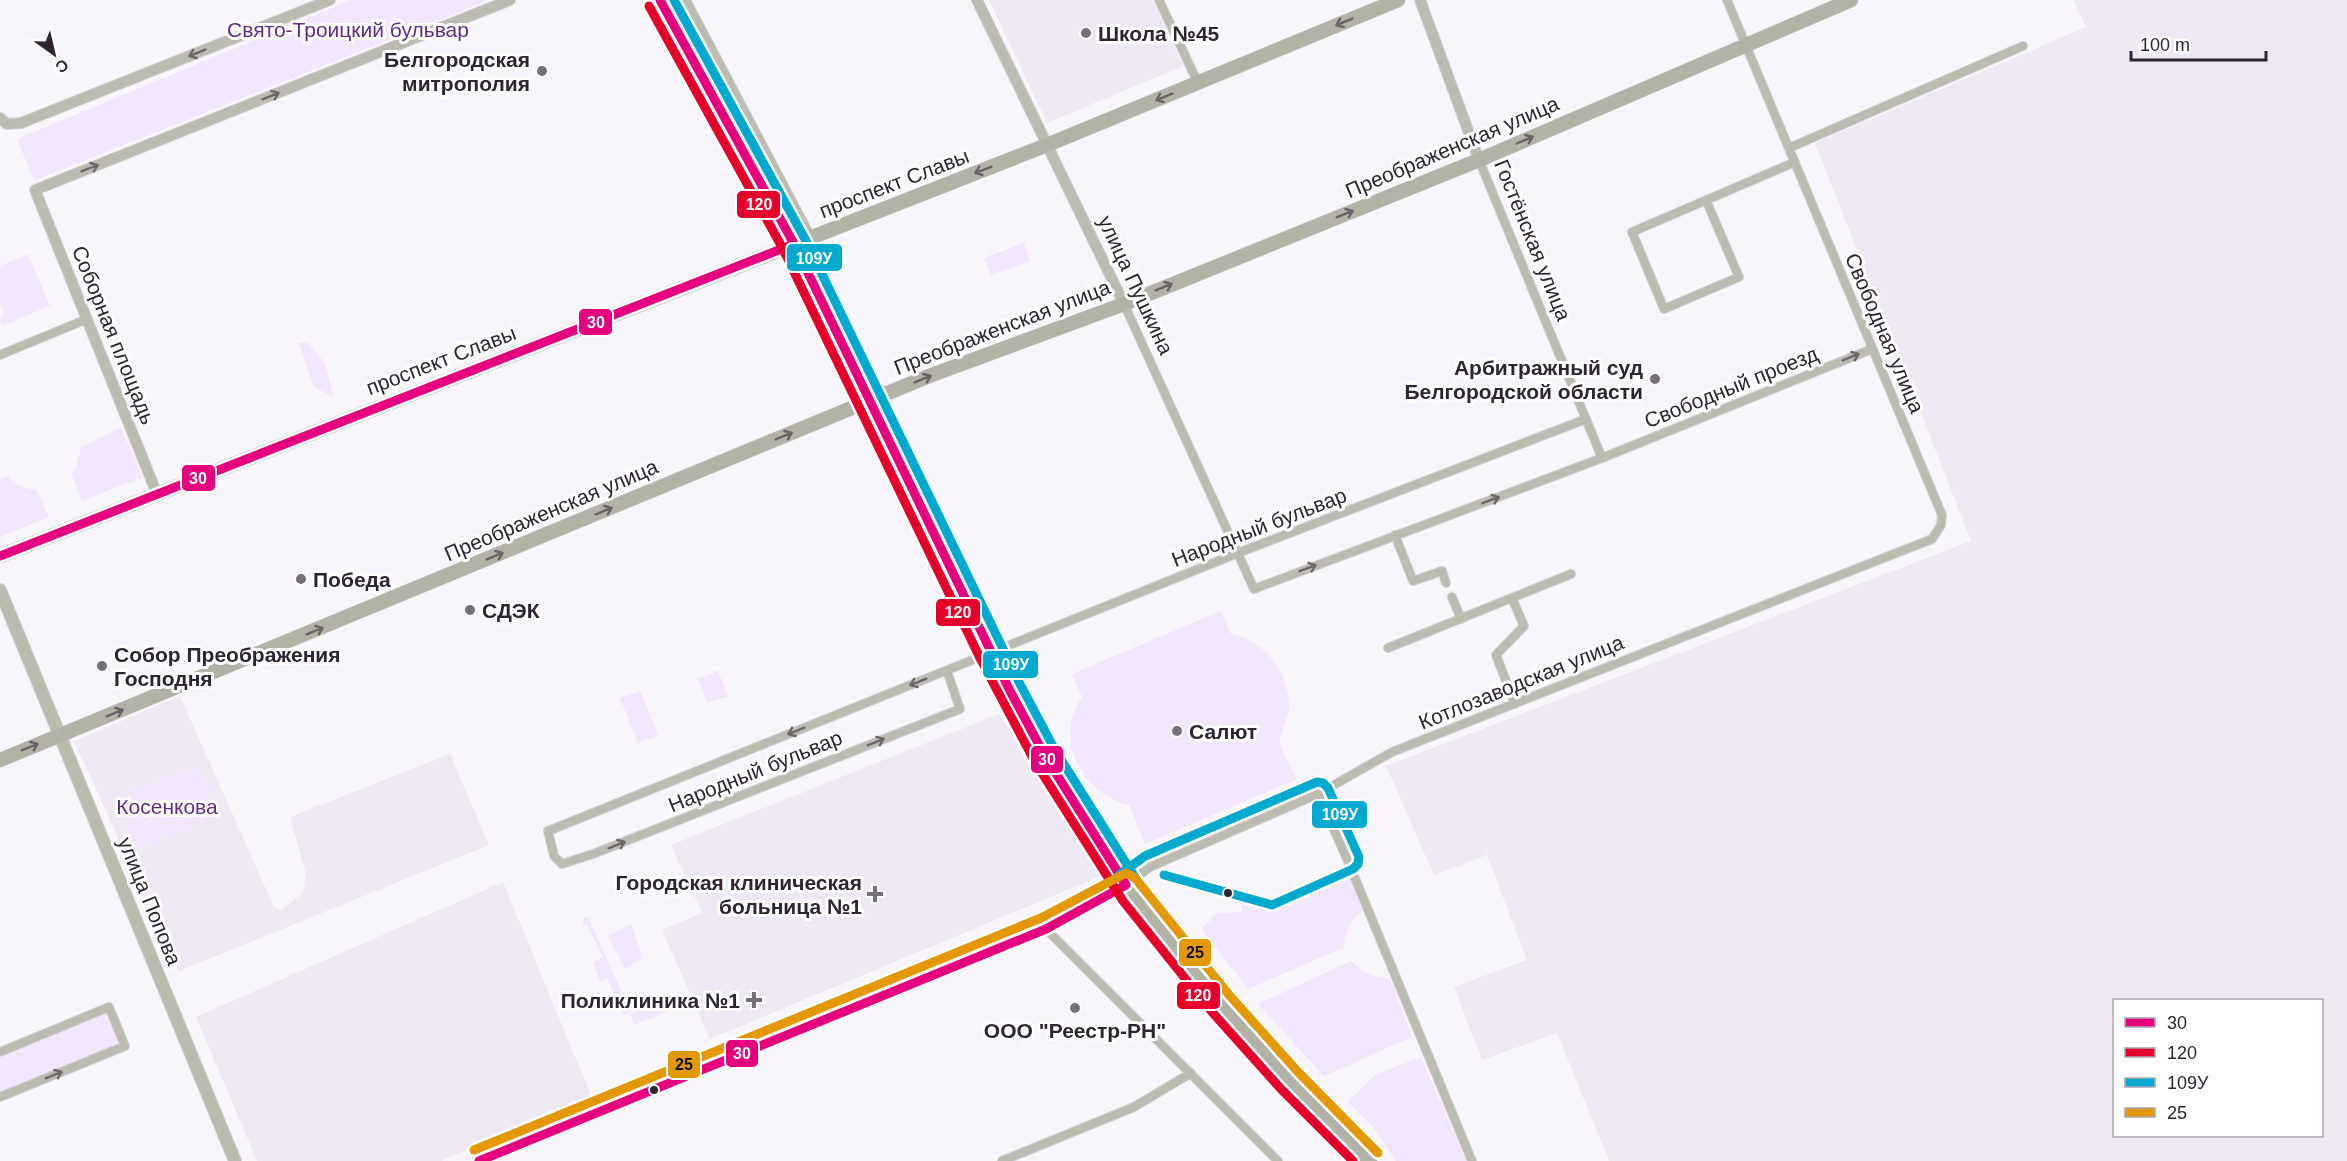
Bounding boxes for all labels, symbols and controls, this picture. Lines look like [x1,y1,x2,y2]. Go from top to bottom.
one-way arrow [1335,17,1354,28]
park label: Свято-Троицкий бульвар [227,18,469,41]
place label: Школа №45 [1098,22,1220,45]
north arrow [24,24,84,84]
scale bar [2131,24,2266,62]
marker: Школа №45 [1079,26,1093,40]
text: 100 m [2140,35,2190,55]
one-way arrow [188,48,207,59]
place label: Белгородская митрополия [384,48,530,95]
text: С [52,56,72,77]
marker: Белгородская митрополия [535,64,549,78]
one-way arrow [261,89,280,100]
street label: Преображенская улица [1342,91,1562,202]
one-way arrow [1155,92,1173,103]
one-way arrow [1516,134,1534,145]
street label: проспект Славы [816,144,972,222]
street label: Гостёнская улица [1490,156,1576,324]
one-way arrow [80,162,99,173]
one-way arrow [974,165,993,176]
line badge: 120 [736,190,781,219]
text: 120 [746,196,772,213]
one-way arrow [1335,208,1354,219]
street label: улица Пушкина [1094,212,1178,358]
street label: Соборная площадь [68,242,160,428]
line badge: 109У [786,243,843,272]
text: 109У [796,250,833,267]
street label: Свободная улица [1841,250,1929,417]
street label: Преображенская улица [891,275,1114,379]
one-way arrow [1154,281,1173,292]
line badge: 30 [578,308,613,336]
text: 30 [587,314,605,331]
street label: проспект Славы [363,321,519,399]
street label: Свободный проезд [1641,342,1821,432]
one-way arrow [1841,351,1860,362]
place label: Арбитражный суд Белгородской области [1405,356,1643,403]
marker: Арбитражный суд Белгородской области [1648,372,1662,386]
one-way arrow [913,373,932,384]
one-way arrow [775,430,793,441]
street label: Преображенская улица [441,454,661,565]
line badge: 30 [181,464,216,492]
text: 30 [189,470,207,487]
street label: Народный бульвар [1168,483,1350,571]
one-way arrow [1481,493,1500,504]
one-way arrow [594,505,613,516]
one-way arrow [485,550,504,561]
one-way arrow [1298,562,1317,573]
place label: Победа [313,568,391,591]
marker: Победа [294,572,308,586]
line badge: 120 [935,598,981,627]
place label: СДЭК [482,599,540,622]
marker: СДЭК [463,603,477,617]
text: 120 [945,604,971,621]
one-way arrow [305,624,323,635]
street label: Котлозаводская улица [1415,630,1627,734]
place label: Собор Преображения Господня [114,643,341,690]
line badge: 109У [982,650,1039,679]
text: 109У [993,656,1030,673]
marker: Собор Преображения Господня [95,659,109,673]
one-way arrow [909,677,928,688]
one-way arrow [105,707,124,718]
place label: Салют [1189,720,1257,743]
marker: Салют [1170,724,1184,738]
street label: Народный бульвар [665,726,845,816]
one-way arrow [787,726,805,737]
one-way arrow [866,736,885,747]
one-way arrow [21,741,39,752]
line badge: 30 [1030,745,1064,774]
text: 30 [1038,751,1056,768]
park label: Косенкова [116,795,218,818]
line badge: 109У [1311,800,1368,829]
text: 109У [1322,806,1359,823]
street label: улица Попова [114,834,186,969]
one-way arrow [607,838,625,849]
place label: Городская клиническая больница №1 [616,871,862,918]
marker: Городская клиническая больница №1 [866,885,884,903]
unlabelled marker [1222,887,1234,899]
line badge: 25 [1178,938,1212,967]
text: 25 [1186,944,1204,961]
line badge: 120 [1176,981,1221,1010]
text: 120 [1185,987,1211,1004]
place label: Поликлиника №1 [561,989,740,1012]
marker: Поликлиника №1 [745,991,763,1009]
legend [2113,999,2323,1137]
marker: ООО "Реестр-РН" [1068,1001,1082,1015]
text: 30 [2167,1013,2187,1033]
place label: ООО "Реестр-РН" [984,1019,1166,1042]
line badge: 30 [725,1039,759,1068]
text: 120 [2167,1043,2197,1063]
text: 30 [733,1045,751,1062]
line badge: 25 [667,1050,701,1079]
text: 25 [675,1056,693,1073]
one-way arrow [44,1069,63,1080]
text: 109У [2167,1073,2209,1093]
unlabelled marker [648,1084,660,1096]
text: 25 [2167,1103,2187,1123]

